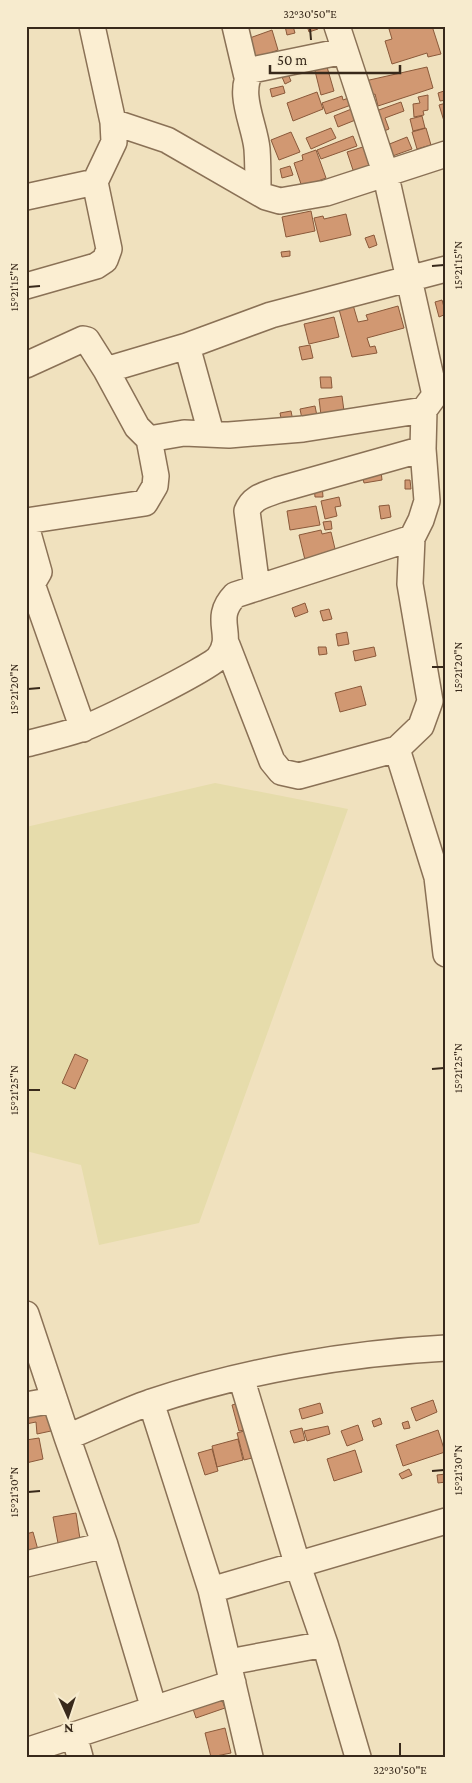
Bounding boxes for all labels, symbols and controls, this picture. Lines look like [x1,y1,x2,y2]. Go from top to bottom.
text: 32°30'50"E [283,7,337,21]
scale bar [270,42,400,74]
text: 50 m [277,52,307,68]
text: 15°21'15"N [451,241,465,289]
text: 15°21'15"N [7,263,21,311]
text: 15°21'20"N [451,641,465,692]
text: 15°21'20"N [7,663,21,714]
text: 15°21'25"N [451,1043,465,1093]
text: 15°21'25"N [7,1065,21,1115]
text: 15°21'30"N [451,1445,465,1495]
text: 15°21'30"N [7,1467,21,1517]
north arrow [42,1690,92,1740]
text: N [63,1721,74,1737]
text: 32°30'50"E [373,1763,427,1777]

